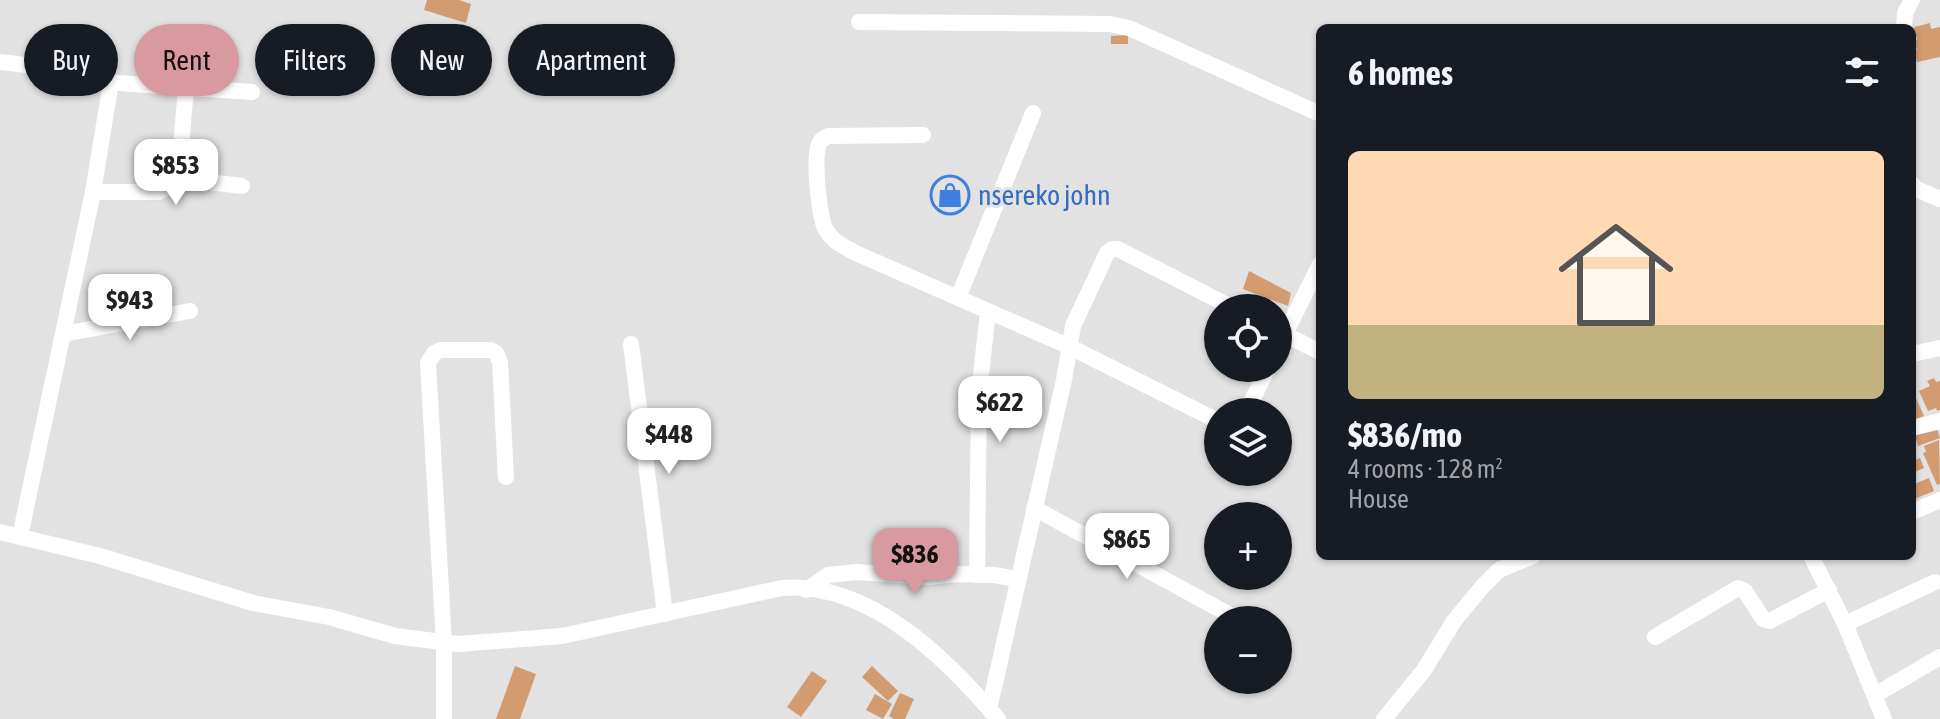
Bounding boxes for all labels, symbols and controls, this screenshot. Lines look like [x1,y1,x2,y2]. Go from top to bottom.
chip: Buy [24,24,118,96]
chip: Rent [134,24,239,96]
chip: Filters [255,24,375,96]
chip: New [391,24,492,96]
chip: Apartment [508,24,675,96]
icon: filters [1840,50,1884,94]
text: 6 homes [1348,53,1453,92]
pin: $853 [129,139,223,207]
text: $853 [152,150,200,180]
shop icon: nsereko john [929,174,971,216]
place label: nsereko john [978,179,1111,211]
icon: home [1544,203,1688,347]
pin: $943 [83,274,177,342]
text: $943 [106,285,154,315]
map controls [1204,294,1292,694]
button: locate [1204,294,1292,382]
pin: $622 [953,376,1047,444]
text: $622 [976,387,1024,417]
button: layers [1204,398,1292,486]
pin: $448 [622,408,716,476]
text: $836/mo [1348,415,1462,454]
text: $448 [645,419,693,449]
text: 4 rooms · 128 m² [1348,454,1503,484]
text: House [1348,484,1409,514]
button: + [1204,502,1292,590]
pin: $865 [1080,513,1174,581]
text: $865 [1103,524,1151,554]
pin: $836 [868,528,962,596]
text: $836 [891,539,939,569]
button: − [1204,606,1292,694]

